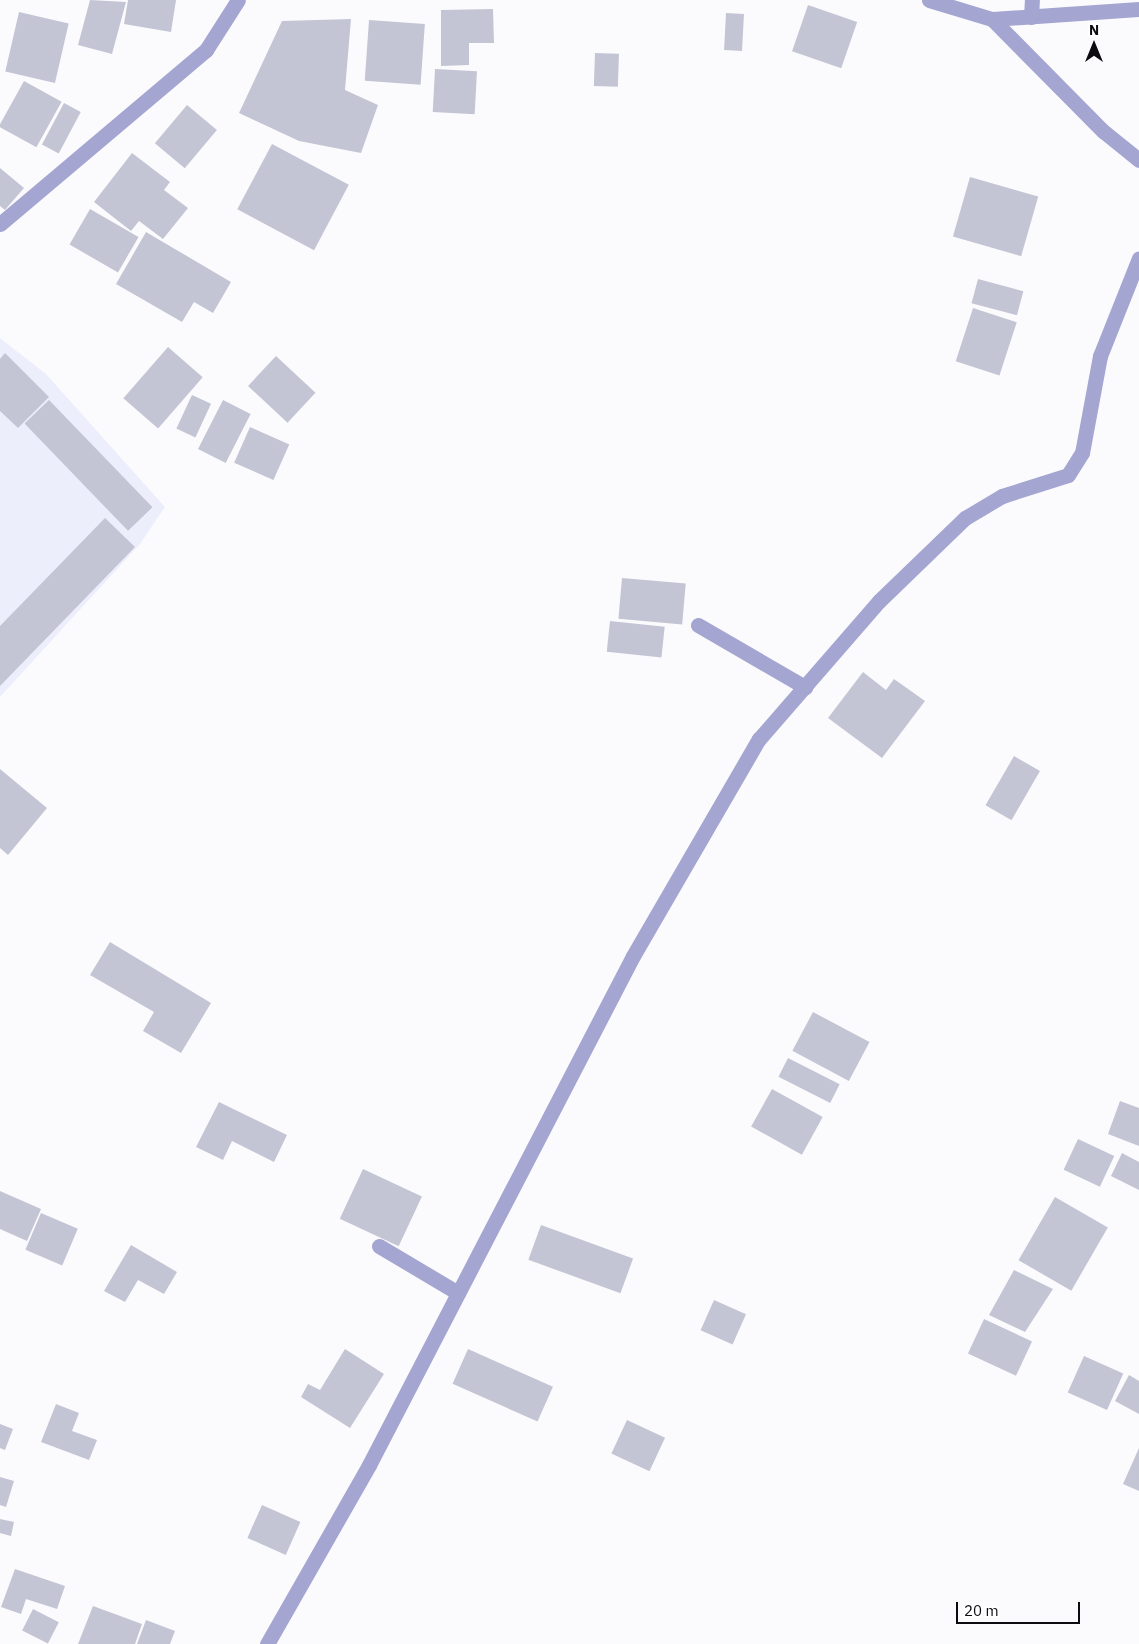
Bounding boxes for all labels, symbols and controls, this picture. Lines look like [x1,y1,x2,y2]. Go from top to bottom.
north arrow [1069,20,1119,70]
text: N [1089,21,1099,39]
scale bar [959,1592,1083,1624]
text: 20 m [964,1601,999,1620]

